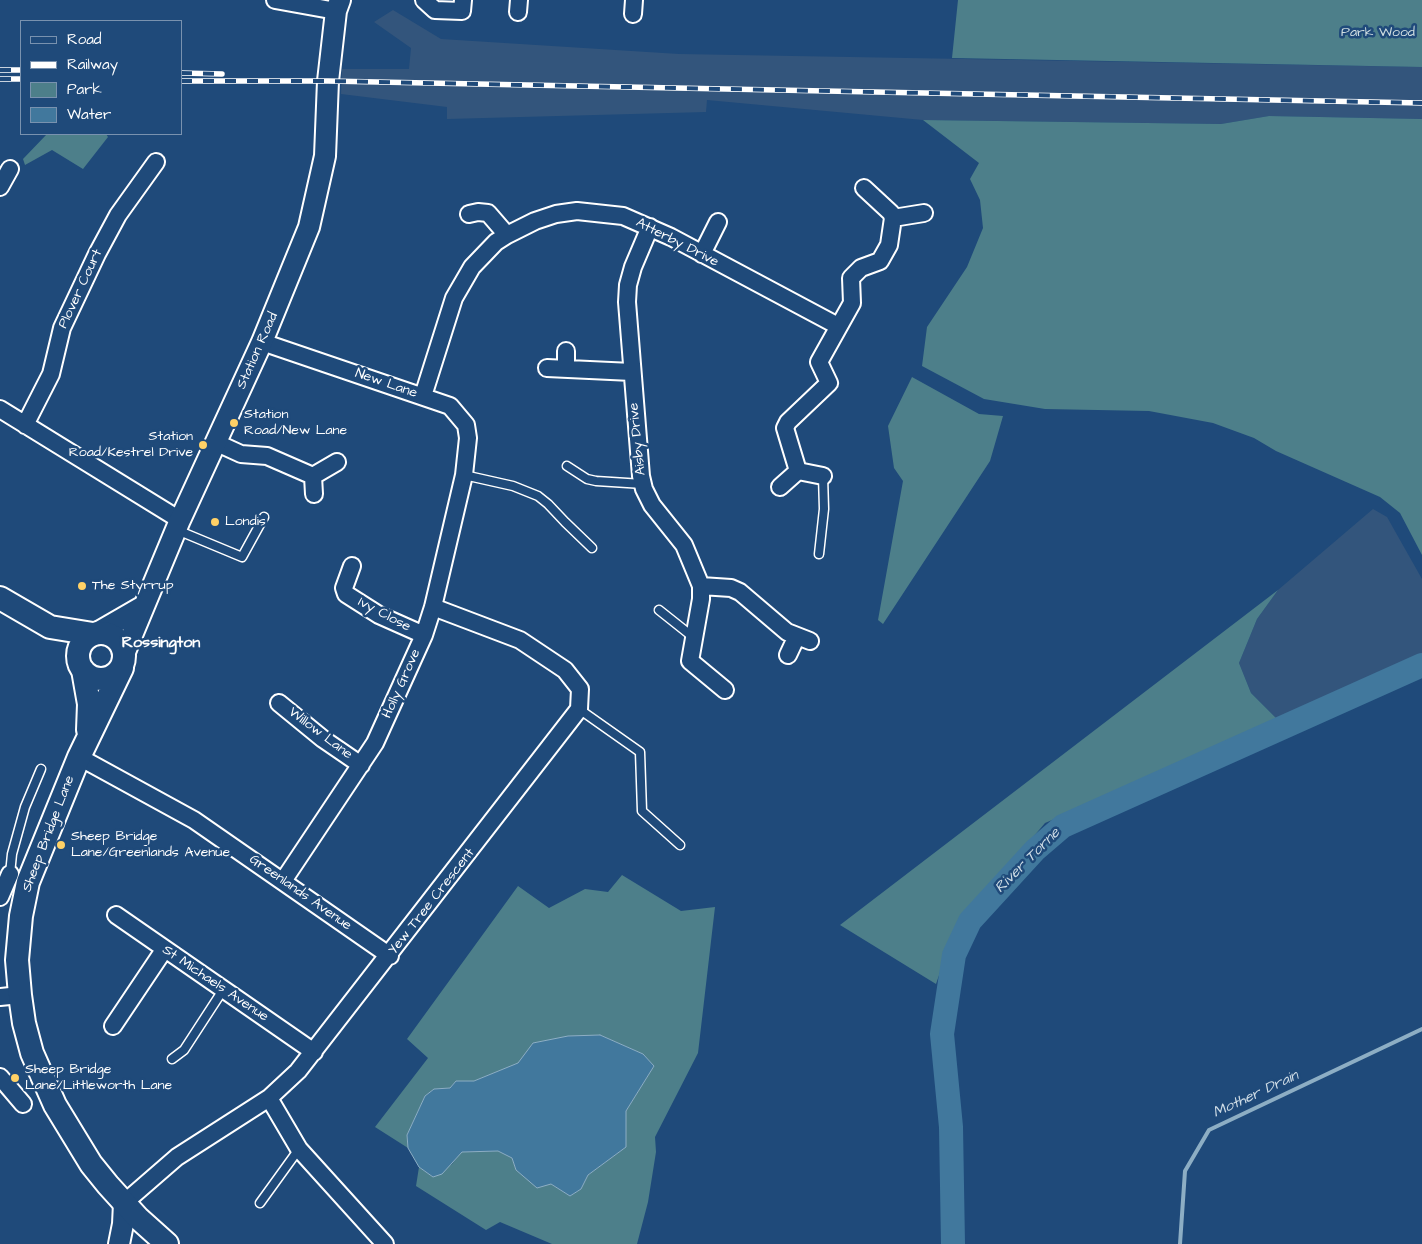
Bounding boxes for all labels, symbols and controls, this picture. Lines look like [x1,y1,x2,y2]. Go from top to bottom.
legend [20,20,182,135]
park label: Park Wood [1341,25,1415,41]
text: Road [67,29,101,50]
text: Railway [67,54,118,75]
text: Park [67,79,102,100]
text: Water [67,104,111,125]
street label: Atterby Drive [633,215,721,271]
street label: Plover Court [55,247,107,331]
street label: Station Road [234,310,282,392]
street label: New Lane [353,366,419,402]
street label: Aisby Drive [626,402,650,476]
place label: Station Road/New Lane [244,407,347,440]
marker: Station Road/New Lane [228,417,240,429]
place label: Station Road/Kestrel Drive [69,429,193,462]
marker: Station Road/Kestrel Drive [197,439,209,451]
place label: Londis [225,514,266,530]
marker: Londis [209,516,221,528]
place label: The Styrrup [92,578,174,594]
marker: The Styrrup [76,580,88,592]
street label: Ivy Close [355,594,413,636]
district label: Rossington [122,634,200,654]
street label: Holly Grove [379,647,425,721]
street label: Willow Lane [285,704,355,764]
street label: Sheep Bridge Lane [19,773,79,895]
water label: River Torne [992,825,1064,897]
place label: Sheep Bridge Lane/Greenlands Avenue [71,829,230,862]
marker: Sheep Bridge Lane/Greenlands Avenue [55,839,67,851]
street label: Yew Tree Crescent [385,845,479,959]
street label: Greenlands Avenue [246,851,354,935]
street label: St Michaels Avenue [159,942,271,1026]
place label: Sheep Bridge Lane/Littleworth Lane [25,1062,172,1094]
water label: Mother Drain [1210,1067,1302,1123]
marker: Sheep Bridge Lane/Littleworth Lane [9,1072,21,1084]

